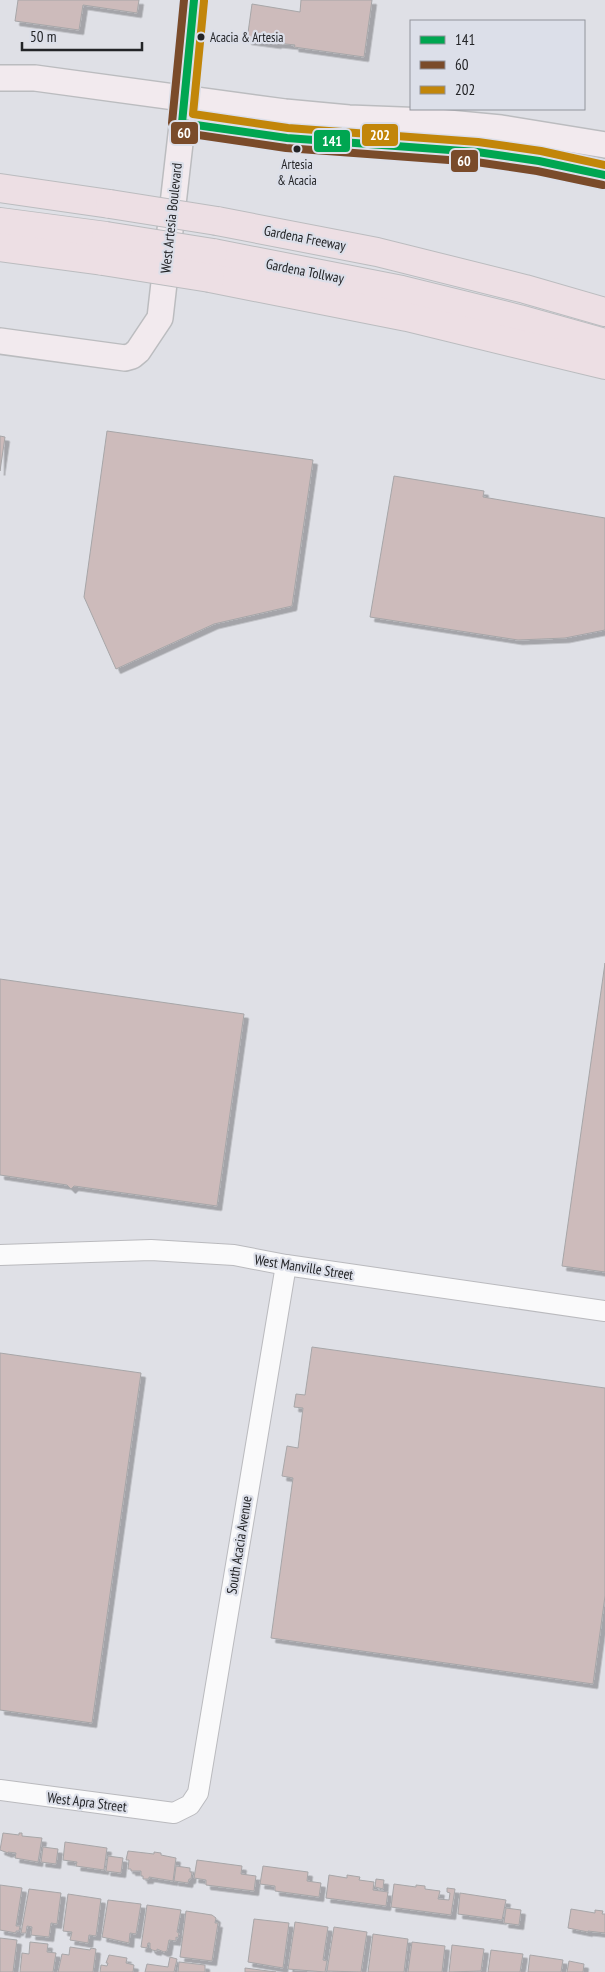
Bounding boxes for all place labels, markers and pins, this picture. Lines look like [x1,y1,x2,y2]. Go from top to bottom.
place label: Acacia & Artesia [210,29,283,46]
marker: Acacia & Artesia [196,32,206,42]
marker: Artesia & Acacia [292,144,302,154]
place label: Artesia & Acacia [277,156,317,189]

